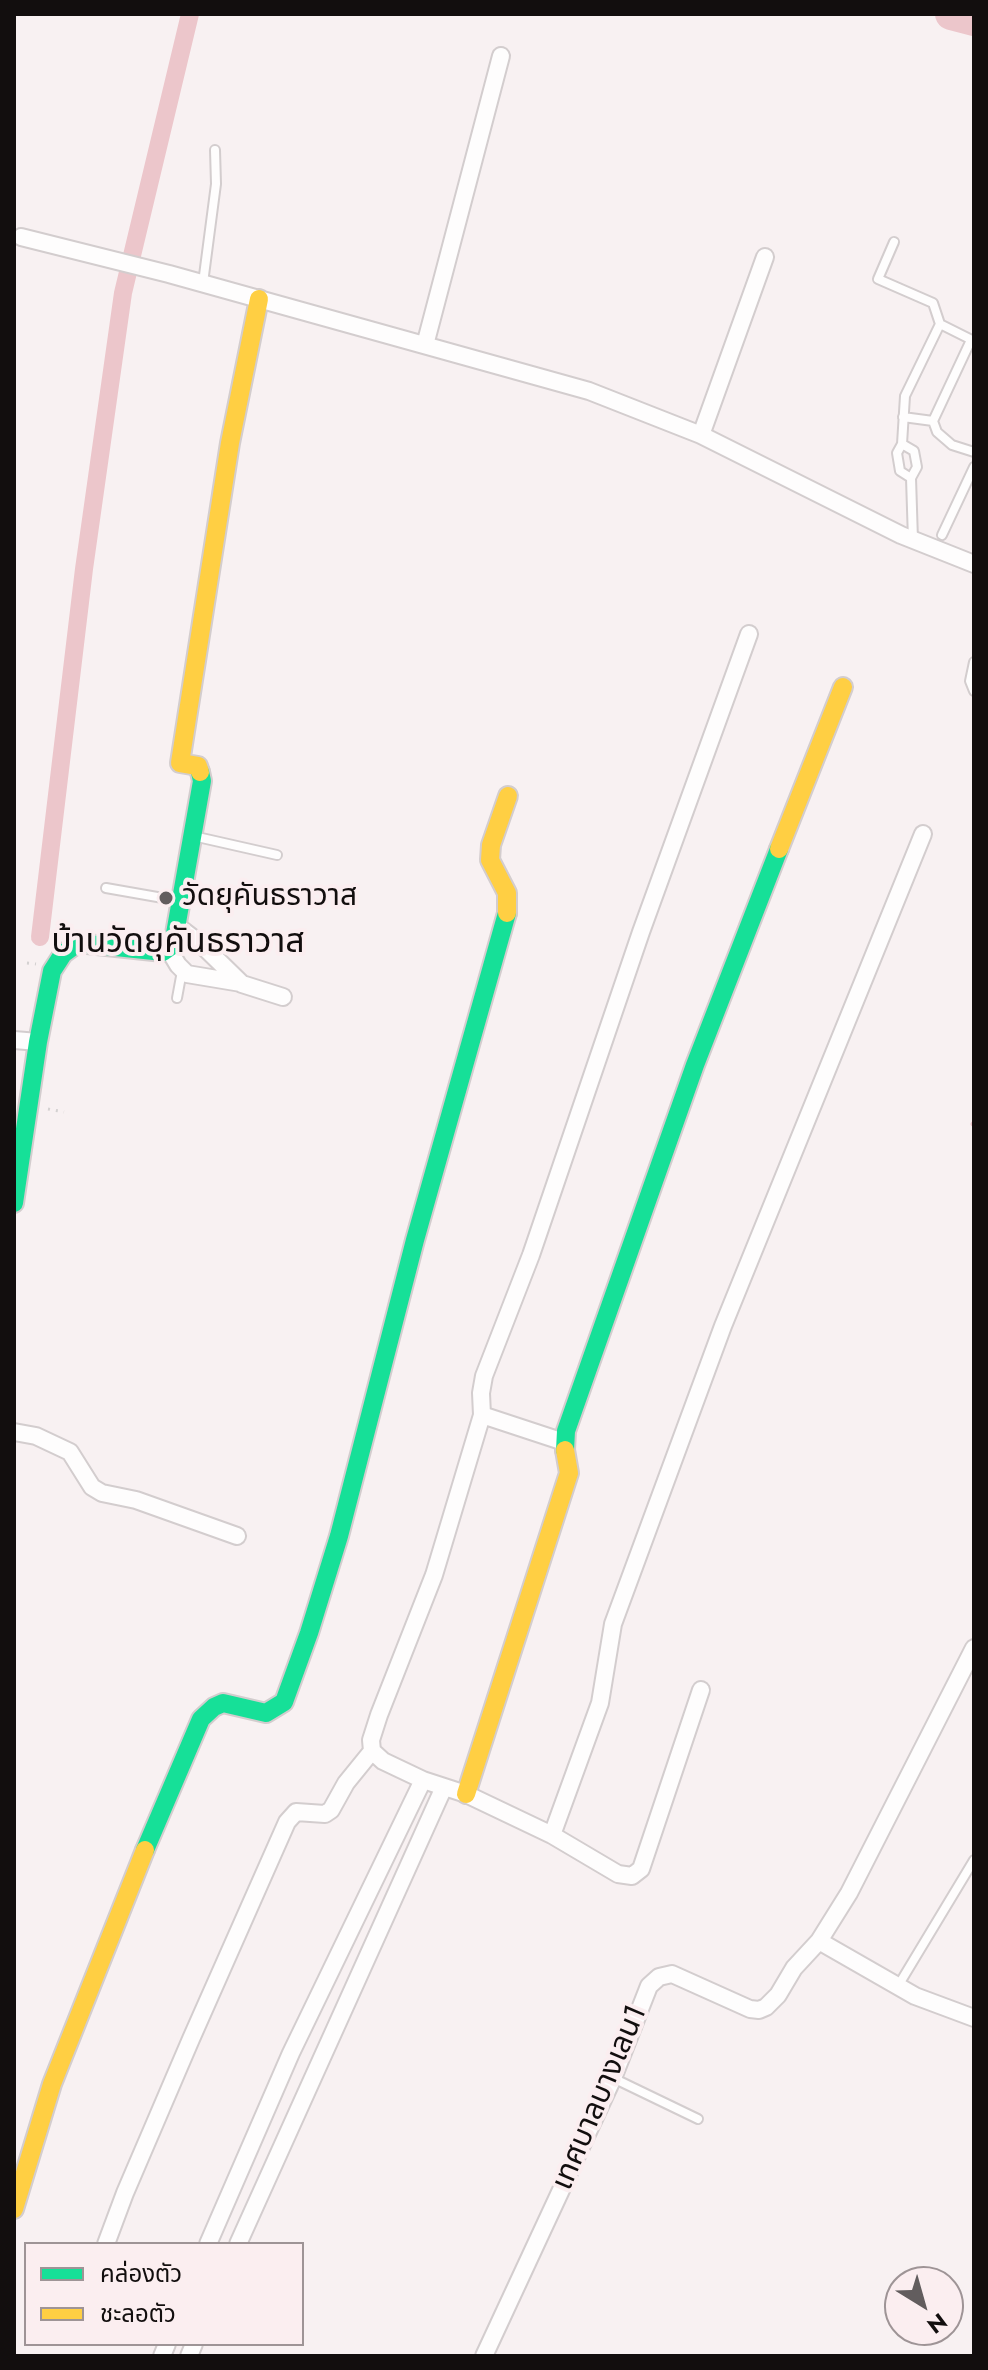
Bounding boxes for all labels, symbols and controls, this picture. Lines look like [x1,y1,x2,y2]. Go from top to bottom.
place label: วัดยุคันธราวาส [182,880,357,916]
marker: วัดยุคันธราวาส [157,889,175,907]
district label: บ้านวัดยุคันธราวาส [51,924,305,964]
street label: เทศบาลบางเลน1 [546,2000,656,2196]
legend [24,2242,304,2346]
text: คล่องตัว [100,2256,182,2291]
north arrow [884,2266,964,2346]
text: ชะลอตัว [100,2296,176,2331]
text: N [921,2306,954,2342]

